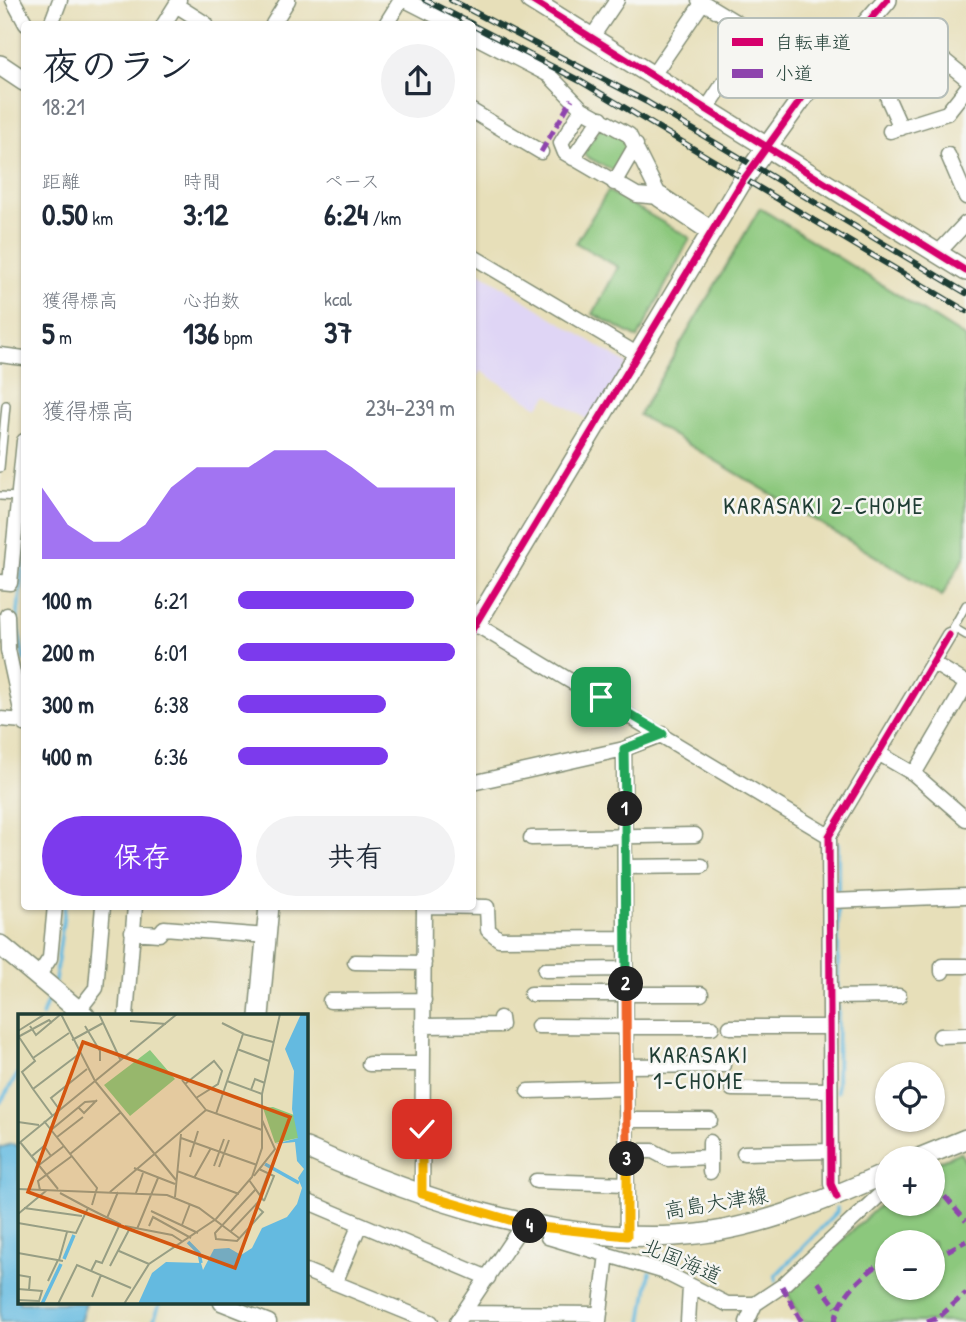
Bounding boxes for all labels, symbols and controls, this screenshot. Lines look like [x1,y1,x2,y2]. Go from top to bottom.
legend [718,18,948,98]
text: 自転車道 [775,29,851,55]
text: 夜のラン [42,39,194,91]
button: share [381,44,455,118]
text: 小道 [775,60,813,86]
text: 18:21 [42,91,85,122]
text: 距離 [42,168,80,194]
text: 時間 [183,168,221,194]
text: ペース [324,168,380,194]
text: 0.50 [42,194,88,234]
text: 3:12 [183,194,228,234]
text: 6:24 [324,194,368,234]
text: km [88,205,113,231]
text: /km [368,205,401,231]
text: kcal [324,286,352,312]
text: 獲得標高 [42,287,118,313]
text: 心拍数 [183,287,240,313]
text: 37 [324,312,352,352]
text: 5 [42,313,55,353]
text: 136 [183,313,219,353]
text: m [55,324,72,350]
text: bpm [219,324,253,350]
text: 234–239 m [365,392,455,423]
text: 獲得標高 [42,395,134,426]
district label: KARASAKI 2-CHOME [723,490,925,521]
text: 100 m [42,585,92,616]
text: 6:21 [154,585,188,616]
text: 200 m [42,637,94,668]
text: 6:01 [154,637,187,668]
pin [571,667,631,727]
icon: arrive [582,678,620,716]
text: 300 m [42,689,94,720]
text: 6:38 [154,689,189,720]
text: 400 m [42,741,92,772]
text: 6:36 [154,741,188,772]
pin: 1 [608,792,642,826]
text: 1 [621,795,628,821]
button: 保存 [42,816,242,896]
button: 共有 [256,816,455,896]
pin: 2 [608,967,644,1002]
text: 2 [621,970,630,996]
inset map [18,1014,308,1304]
district label: KARASAKI 1-CHOME [649,1039,749,1096]
map controls [875,1062,945,1300]
button: locate [875,1062,945,1132]
pin [392,1099,452,1159]
icon: check [403,1110,441,1148]
pin: 3 [610,1142,644,1176]
text: 3 [622,1145,631,1171]
button: + [875,1146,945,1216]
street label: 高島大津線 [662,1180,770,1225]
pin: 4 [512,1208,548,1244]
text: 4 [526,1212,533,1238]
button: − [875,1230,945,1300]
street label: 北国海道 [638,1231,727,1290]

